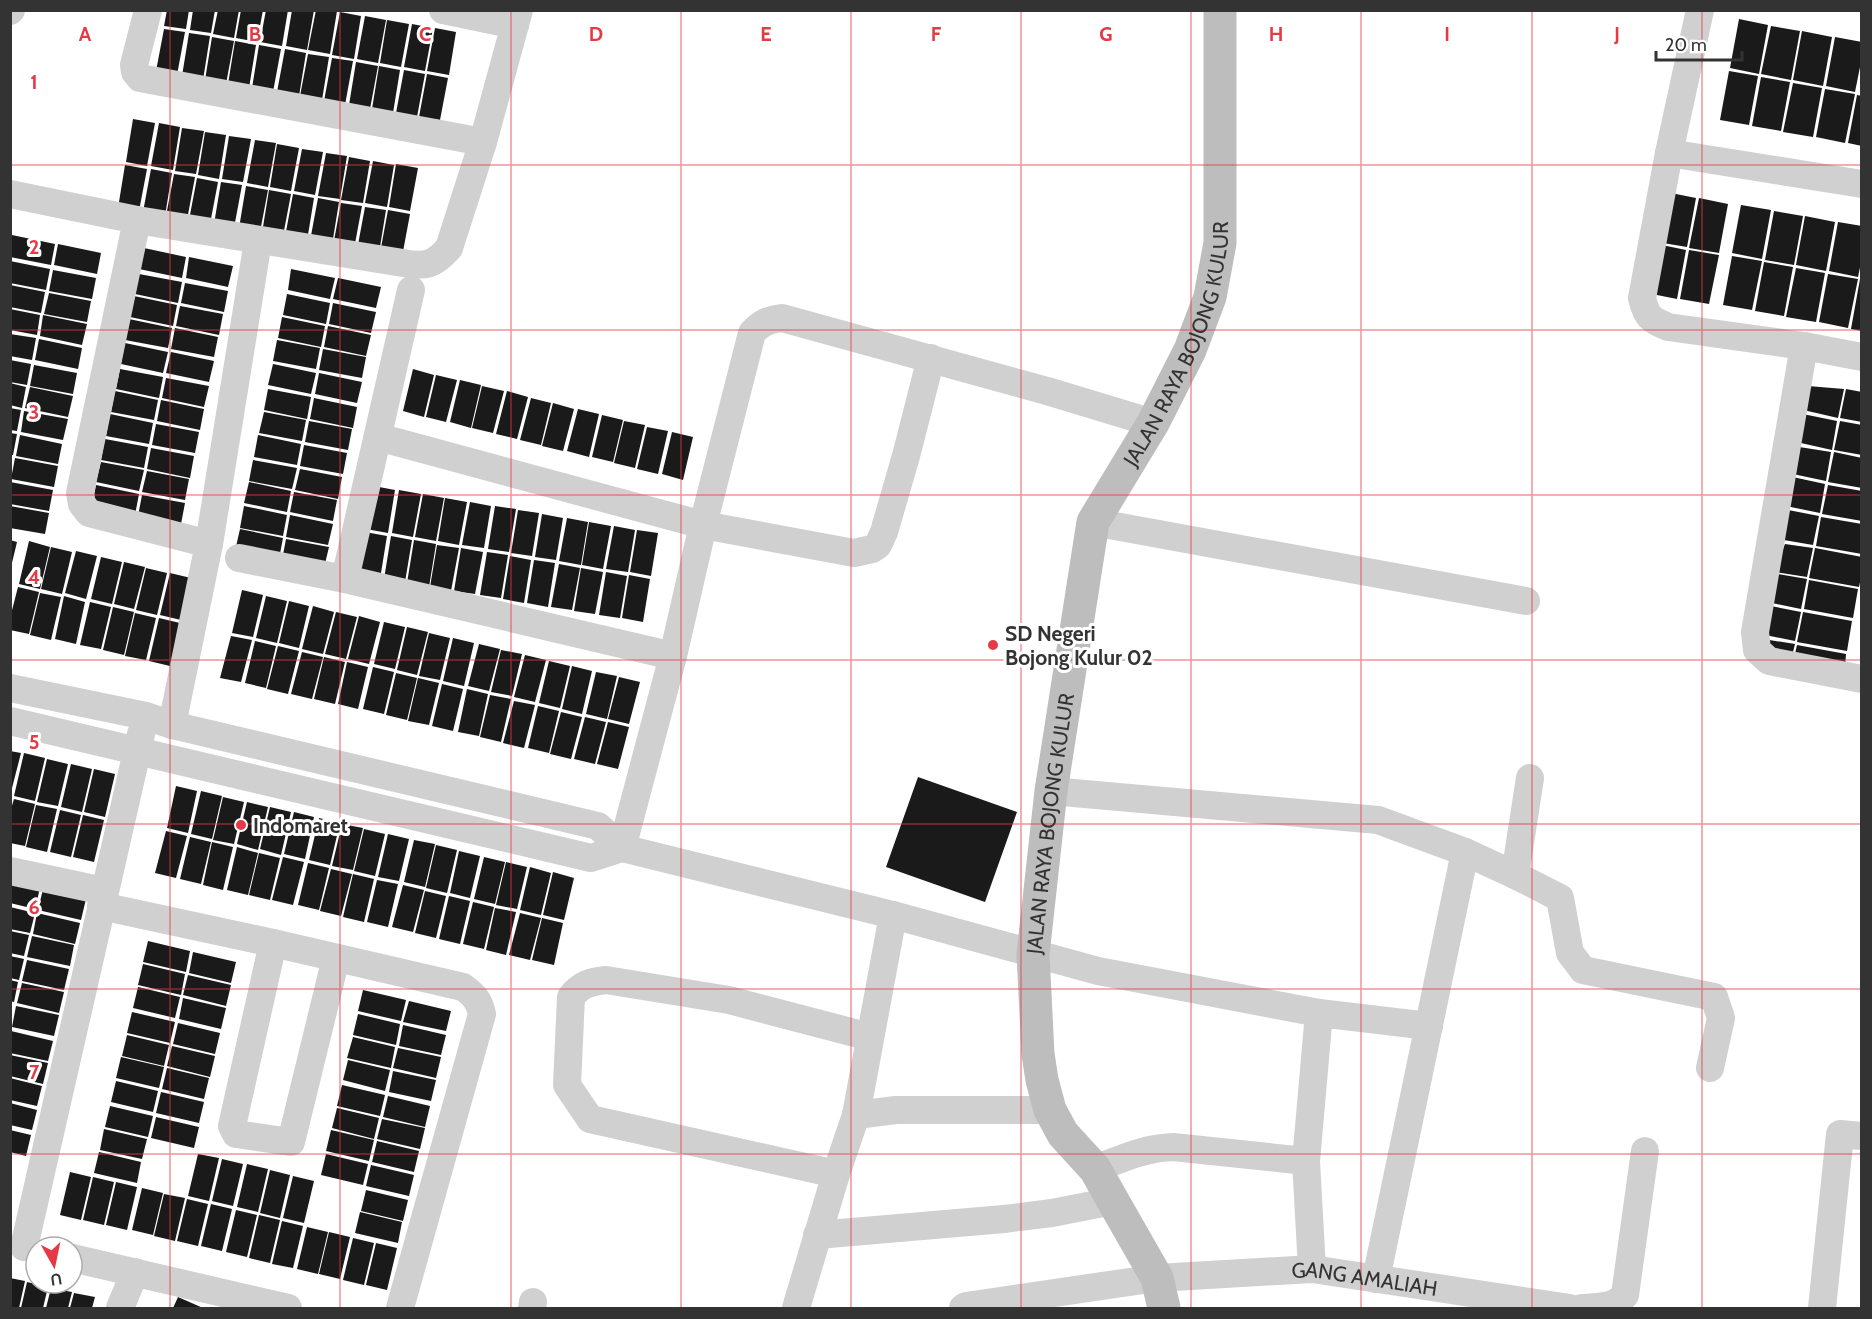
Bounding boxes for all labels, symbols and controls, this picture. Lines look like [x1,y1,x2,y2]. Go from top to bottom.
text: A [79,22,92,46]
text: B [249,22,261,46]
text: C [419,22,431,46]
text: D [589,22,603,46]
text: E [760,22,772,46]
text: F [931,22,942,46]
text: G [1099,22,1113,46]
text: H [1269,22,1283,46]
text: I [1444,22,1450,46]
text: J [1613,22,1620,46]
scale bar [1656,24,1742,62]
text: 20 m [1665,34,1707,56]
text: 1 [30,70,38,94]
street label: JALAN RAYA BOJONG KULUR [1117,221,1233,471]
text: 2 [29,235,39,259]
text: 3 [29,400,39,424]
text: 4 [28,565,40,589]
place label: SD Negeri Bojong Kulur 02 [1005,621,1153,670]
marker: SD Negeri Bojong Kulur 02 [986,638,1000,652]
street label: JALAN RAYA BOJONG KULUR [1020,691,1079,956]
text: 5 [29,730,39,754]
place label: Indomaret [253,813,348,838]
marker: Indomaret [234,818,248,832]
text: 6 [28,895,40,919]
text: 7 [29,1060,40,1084]
north arrow [24,1235,84,1295]
street label: GANG AMALIAH [1291,1256,1439,1300]
text: U [49,1269,63,1290]

